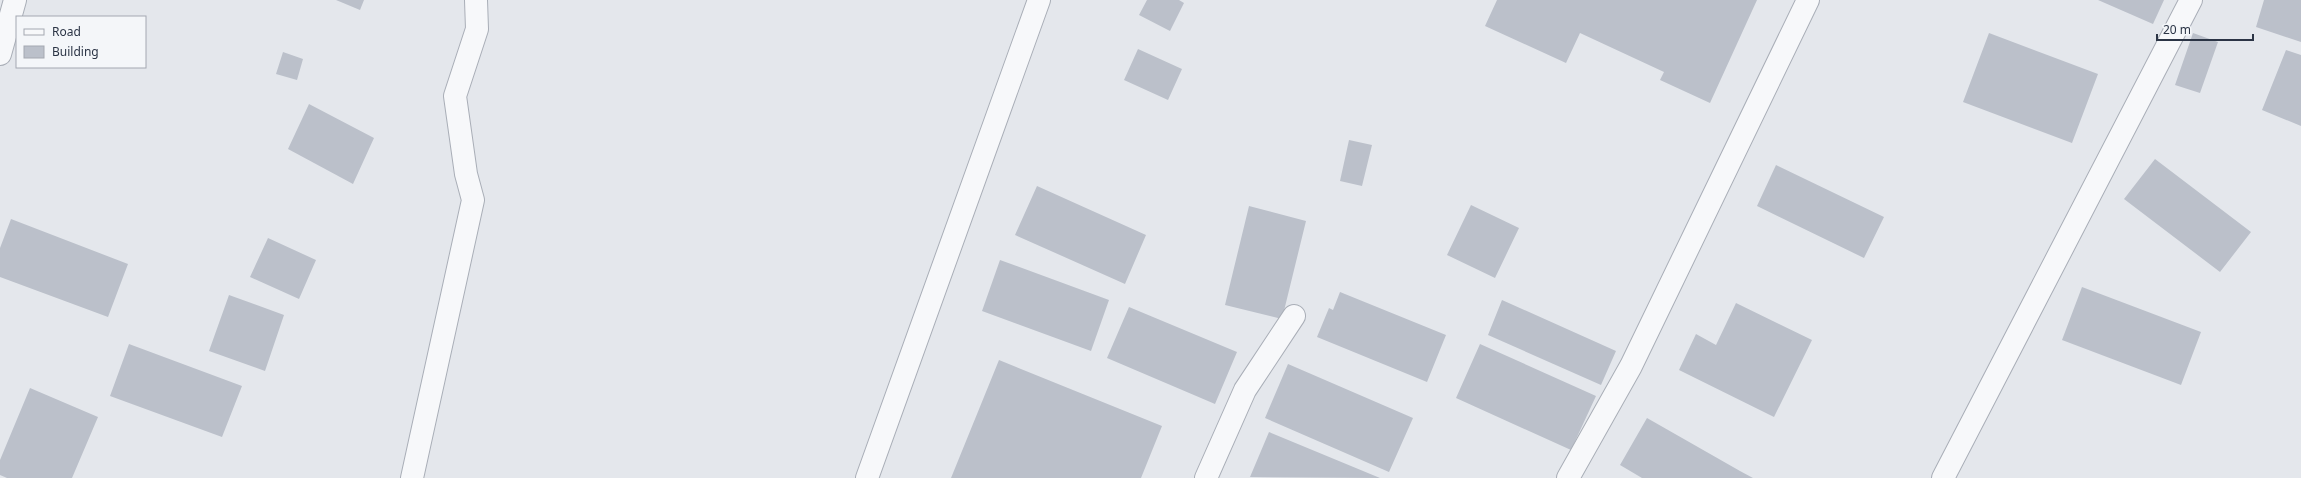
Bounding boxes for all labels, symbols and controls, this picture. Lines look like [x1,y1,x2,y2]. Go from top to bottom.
legend [16,16,146,68]
scale bar [2157,16,2253,42]
text: 20 m [2163,21,2191,38]
text: Road [52,23,81,40]
text: Building [52,43,99,60]

